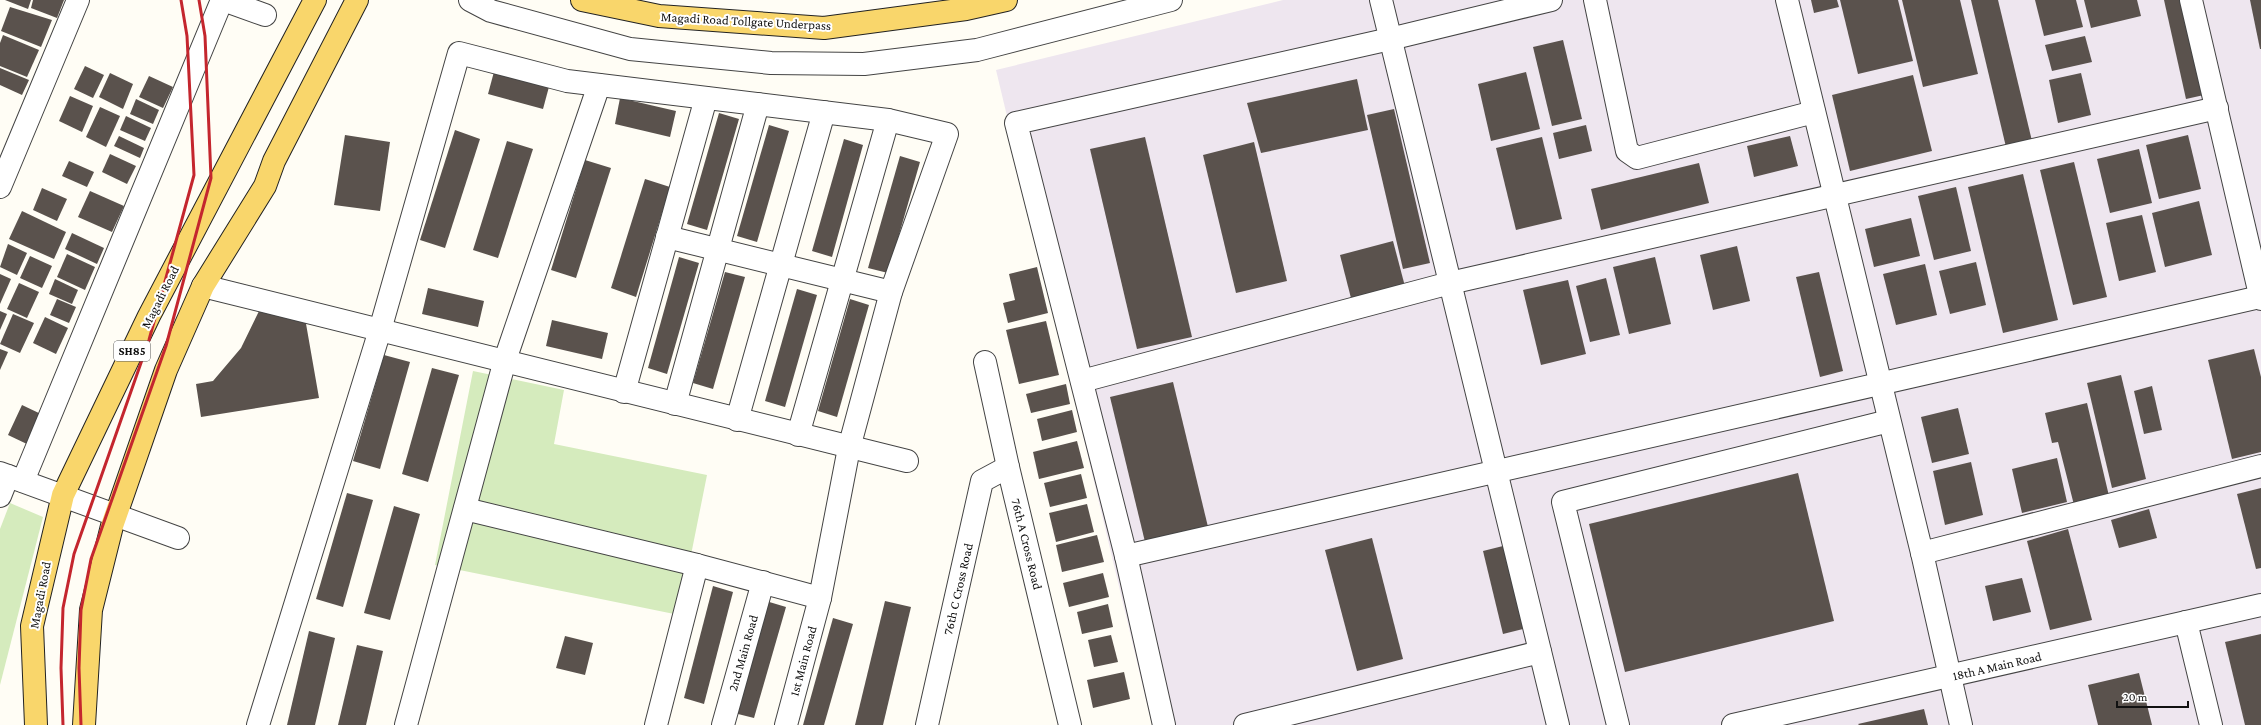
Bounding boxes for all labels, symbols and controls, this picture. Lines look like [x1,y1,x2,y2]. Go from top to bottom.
street label: Magadi Road Tollgate Underpass [660,9,832,33]
street label: Magadi Road [138,263,182,331]
road number: SH85 [114,341,150,361]
street label: 76th A Cross Road [1008,497,1046,591]
street label: 76th C Cross Road [940,542,976,636]
street label: Magadi Road [26,560,54,630]
street label: 2nd Main Road [725,613,761,693]
street label: 1st Main Road [786,624,820,698]
street label: 18th A Main Road [1951,648,2043,684]
scale bar [2117,683,2188,709]
text: 20 m [2123,690,2148,704]

